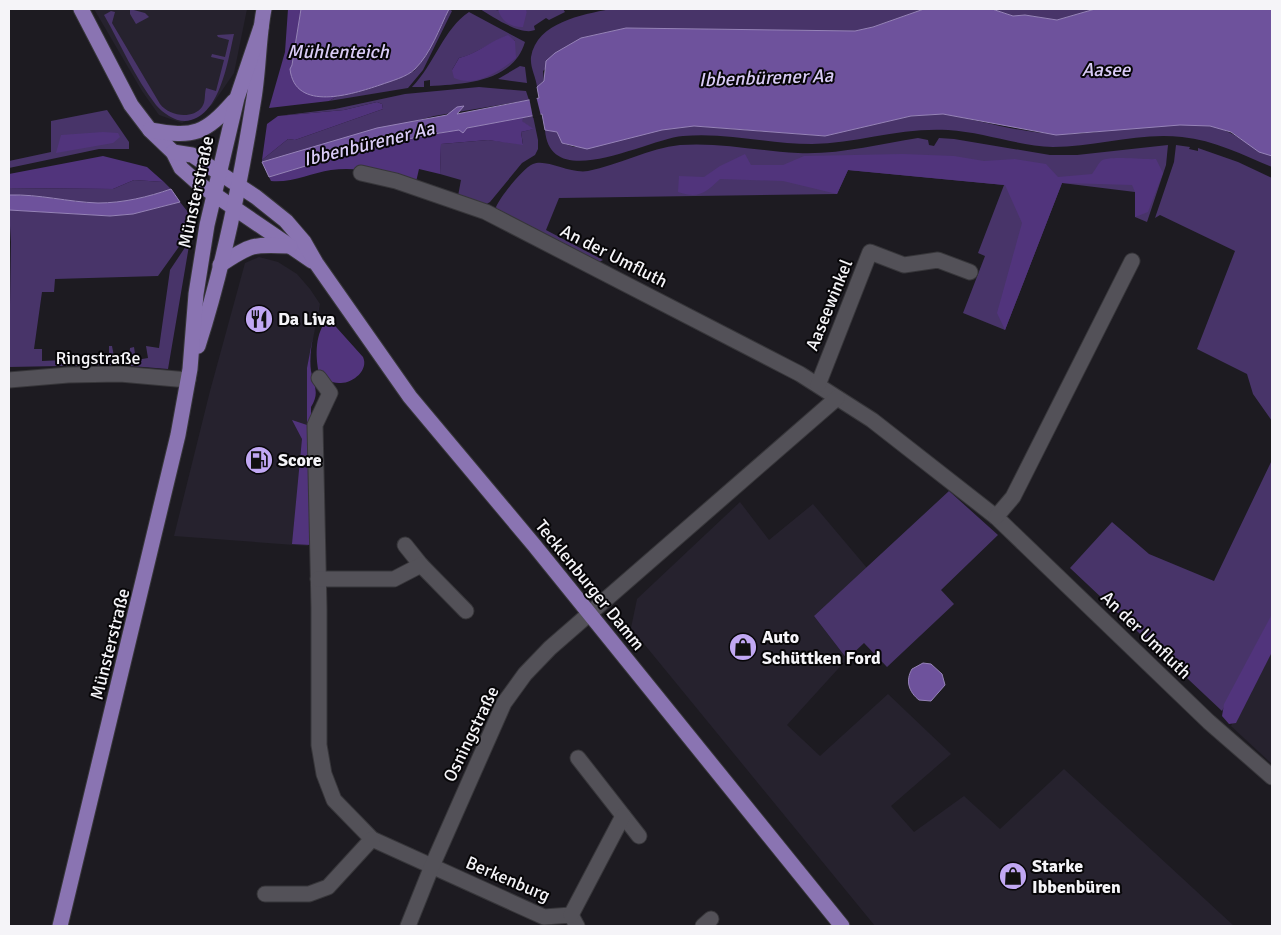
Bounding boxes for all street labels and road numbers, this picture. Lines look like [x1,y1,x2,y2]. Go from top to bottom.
street label: Münsterstraße [173,134,219,250]
street label: An der Umfluth [557,220,671,292]
street label: Aaseewinkel [801,256,857,354]
street label: Ringstraße [55,347,141,369]
street label: Tecklenburger Damm [531,515,649,655]
street label: Münsterstraße [86,586,134,702]
street label: An der Umfluth [1096,586,1196,684]
street label: Osningstraße [438,683,504,785]
street label: Berkenburg [463,851,553,907]

